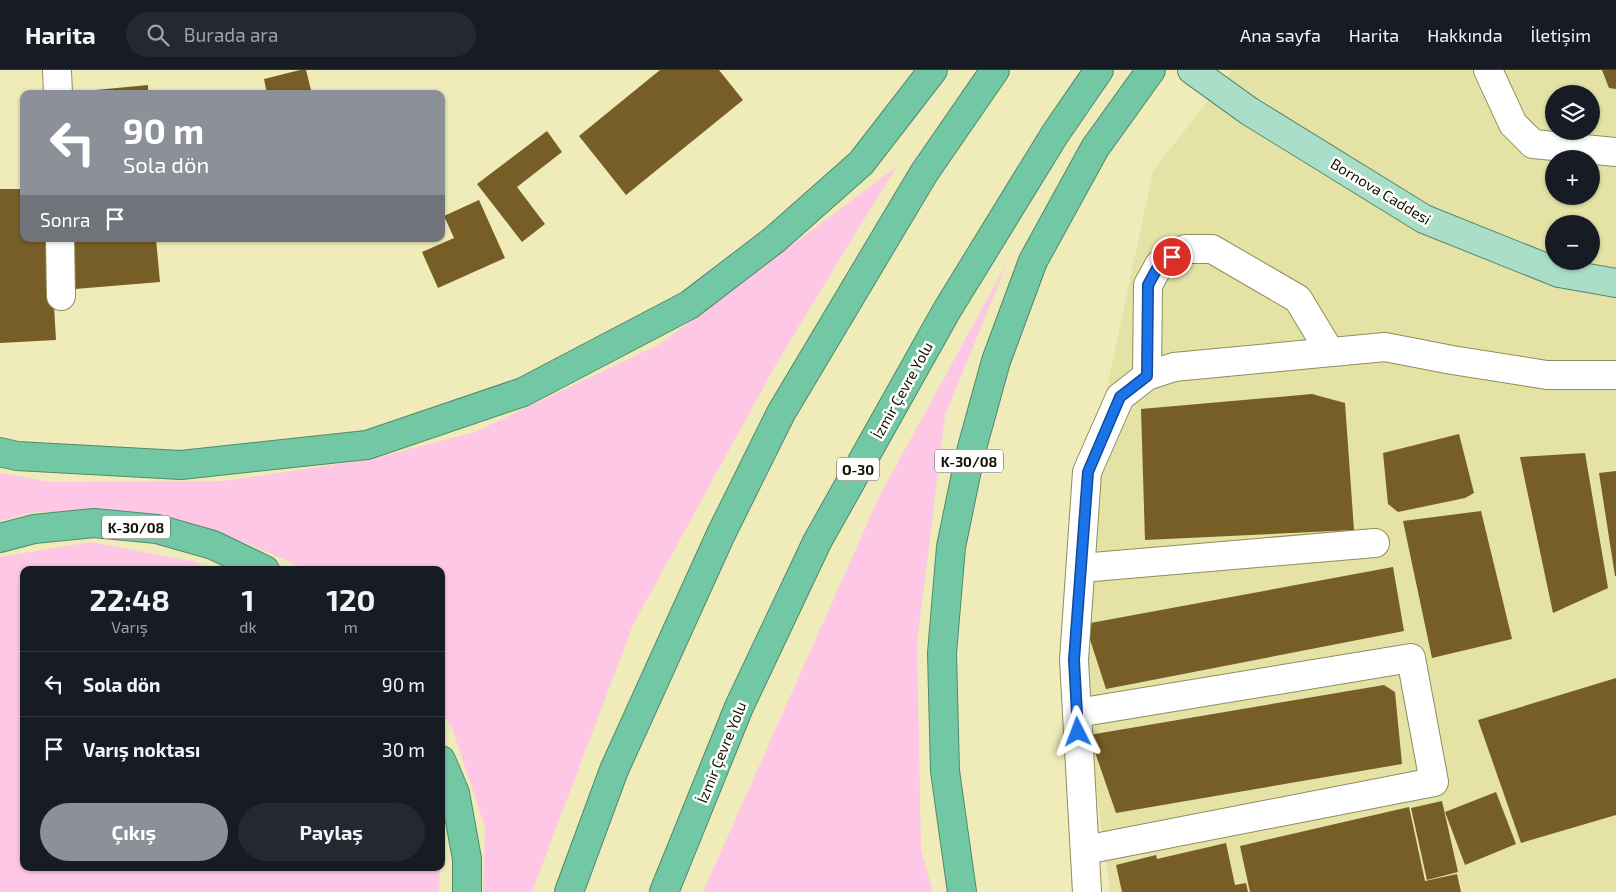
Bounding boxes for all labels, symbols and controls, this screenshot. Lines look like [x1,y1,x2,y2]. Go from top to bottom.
search box [126,12,476,57]
text: Harita [25,20,96,49]
icon: search [144,21,172,49]
text: Burada ara [184,23,278,46]
text: Ana sayfa [1240,24,1321,46]
text: Harita [1349,24,1399,46]
text: Hakkında [1427,24,1503,46]
text: İletişim [1531,24,1591,46]
map controls [1545,85,1600,270]
button: layers [1545,85,1600,140]
text: 90 m [123,109,204,151]
icon: left [40,110,105,175]
button: + [1545,150,1600,205]
text: Sola dön [123,151,209,177]
street label: Bornova Caddesi [1328,154,1434,228]
icon: arrive [101,205,129,233]
text: Sonra [40,208,91,231]
button: − [1545,215,1600,270]
pin [1151,236,1193,278]
icon: arrive [1158,243,1186,271]
street label: İzmir Çevre Yolu [868,338,937,442]
road number: K-30/08 [935,450,1003,472]
road number: O-30 [837,458,879,480]
road number: K-30/08 [102,516,170,538]
text: 22:48 [89,581,170,617]
text: 1 [242,581,254,617]
text: 120 [326,581,375,617]
text: Varış [111,617,148,636]
text: dk [239,617,257,636]
text: m [344,617,358,636]
icon: left [40,670,68,698]
text: Sola dön [83,673,160,696]
text: 90 m [382,673,425,696]
street label: İzmir Çevre Yolu [692,699,750,806]
position arrow [1051,705,1103,757]
icon: arrive [40,735,68,763]
text: Varış noktası [83,738,200,761]
text: 30 m [382,738,425,761]
button: Çıkış [40,803,228,861]
button: Paylaş [238,803,425,861]

